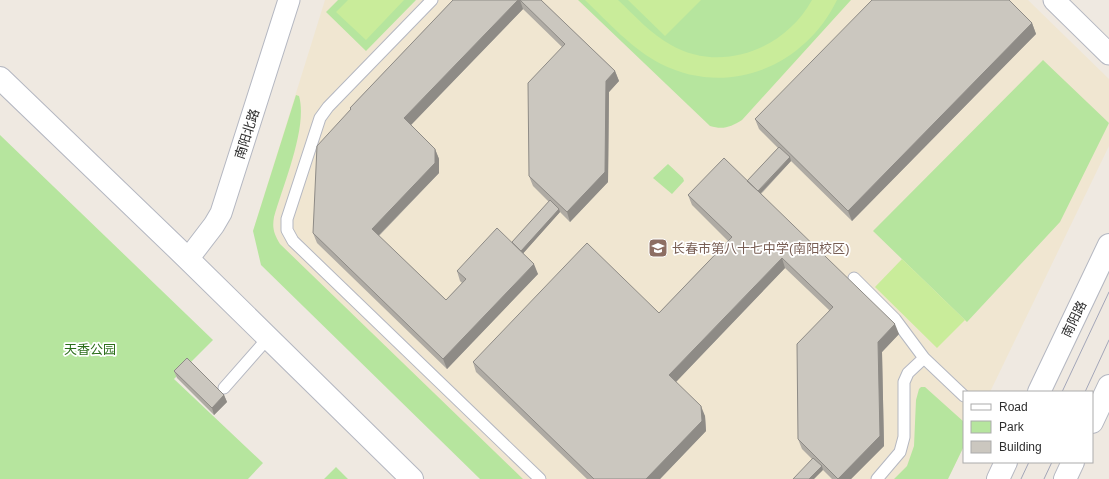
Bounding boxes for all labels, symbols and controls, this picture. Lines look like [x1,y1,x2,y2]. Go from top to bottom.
street label: 南阳北路 [232,107,262,161]
school or university icon: 长春市第八十七中学(南阳校区) [647,237,669,259]
place label: 长春市第八十七中学(南阳校区) [672,241,850,256]
street label: 南阳路 [1059,298,1089,340]
park label: 天香公园 [64,342,116,357]
legend [963,391,1093,463]
text: Road [999,400,1028,414]
text: Park [999,420,1025,434]
text: Building [999,440,1042,454]

